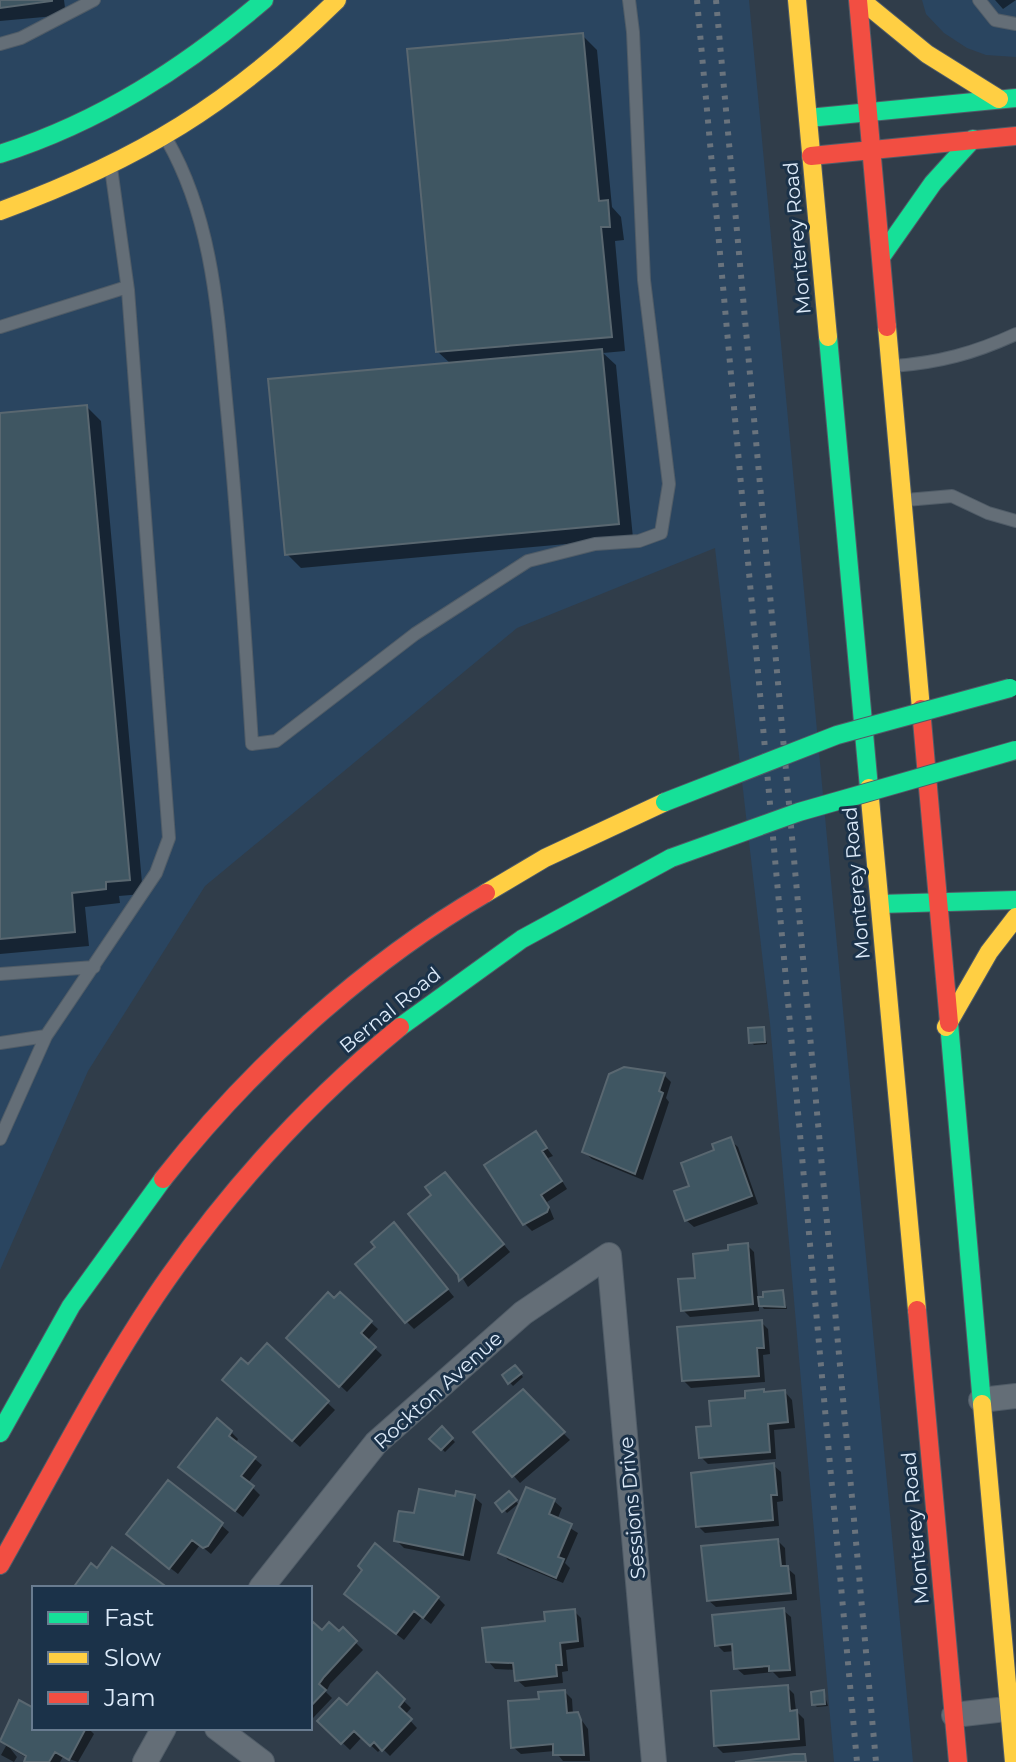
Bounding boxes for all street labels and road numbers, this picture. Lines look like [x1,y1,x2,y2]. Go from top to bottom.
street label: Monterey Road [778,161,816,315]
street label: Monterey Road [837,806,875,960]
street label: Bernal Road [335,962,445,1058]
street label: Rockton Avenue [369,1326,507,1454]
street label: Sessions Drive [614,1436,650,1580]
street label: Monterey Road [896,1451,934,1605]

